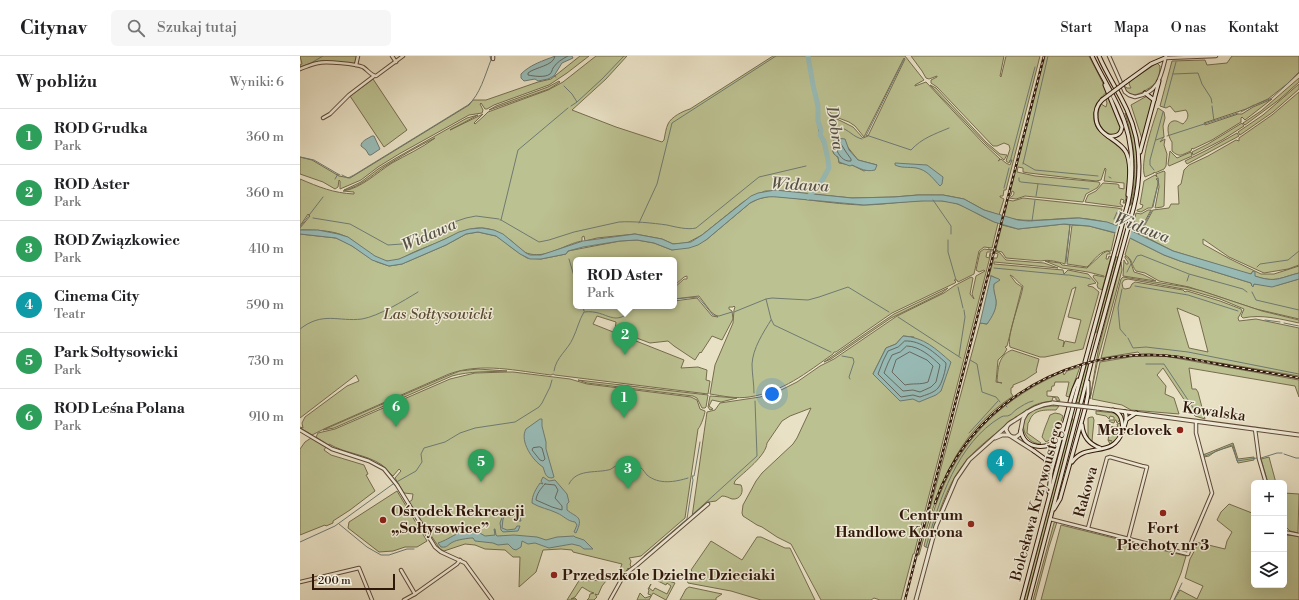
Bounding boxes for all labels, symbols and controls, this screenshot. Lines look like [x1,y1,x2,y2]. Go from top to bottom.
search box [111,10,391,46]
text: Citynav [20,16,87,40]
icon: search [125,17,147,39]
text: Szukaj tutaj [157,18,237,37]
text: Start [1060,19,1092,37]
text: Mapa [1114,19,1149,37]
text: O nas [1171,19,1206,37]
text: Kontakt [1228,19,1279,37]
text: W pobliżu [16,71,97,93]
text: Wyniki: 6 [230,74,284,90]
water label: Dobra [822,104,848,151]
text: ROD Grudka [54,119,148,138]
text: 1 [26,129,32,145]
text: 360 m [246,129,284,145]
text: Park [54,138,81,154]
water label: Widawa [771,174,829,197]
text: ROD Aster [54,175,130,194]
text: 2 [25,185,33,201]
text: 360 m [246,185,284,201]
text: Park [54,194,81,210]
water label: Widawa [1112,208,1173,248]
water label: Widawa [399,214,460,256]
text: ROD Związkowiec [54,231,180,250]
text: 3 [25,241,33,257]
text: 410 m [248,241,284,257]
text: Park [54,250,81,266]
popup [573,257,677,309]
text: ROD Aster [587,266,663,285]
text: Park [587,285,614,301]
text: Cinema City [54,287,139,306]
text: 4 [25,297,33,313]
text: 590 m [246,297,284,313]
park label: Las Sołtysowicki [382,305,493,324]
text: Teatr [54,306,85,322]
pin: 2 [612,322,638,355]
text: Park Sołtysowicki [54,343,178,362]
text: 5 [25,353,33,369]
text: 730 m [248,353,284,369]
text: Park [54,362,81,378]
your location [762,384,782,404]
pin: 1 [611,385,637,418]
pin: 6 [383,394,409,427]
street label: Kowalska [1181,398,1247,426]
text: ROD Leśna Polana [54,399,185,418]
text: 6 [25,409,33,425]
text: 910 m [249,409,284,425]
text: Park [54,418,81,434]
street label: Bolesława Krzywoustego [1006,419,1068,584]
place label: Merclovek [1097,421,1173,440]
marker: Merclovek [1175,425,1185,435]
pin: 5 [468,449,494,482]
pin: 4 [987,449,1013,482]
pin: 3 [615,456,641,489]
street label: Rakowa [1070,464,1102,520]
map controls [1251,480,1287,588]
button: + [1251,480,1287,516]
place label: Ośrodek Rekreacji „Sołtysowice” [391,502,525,538]
place label: Centrum Handlowe Korona [835,506,964,542]
marker: Fort Piechoty nr 3 [1158,508,1168,518]
marker: Ośrodek Rekreacji „Sołtysowice” [378,515,388,525]
button: − [1251,516,1287,552]
marker: Centrum Handlowe Korona [966,519,976,529]
place label: Fort Piechoty nr 3 [1117,519,1209,555]
button: layers [1251,552,1287,588]
place label: Przedszkole Dzielne Dzieciaki [562,566,775,585]
marker: Przedszkole Dzielne Dzieciaki [549,570,559,580]
scale bar [312,572,395,591]
text: 200 m [318,574,351,588]

